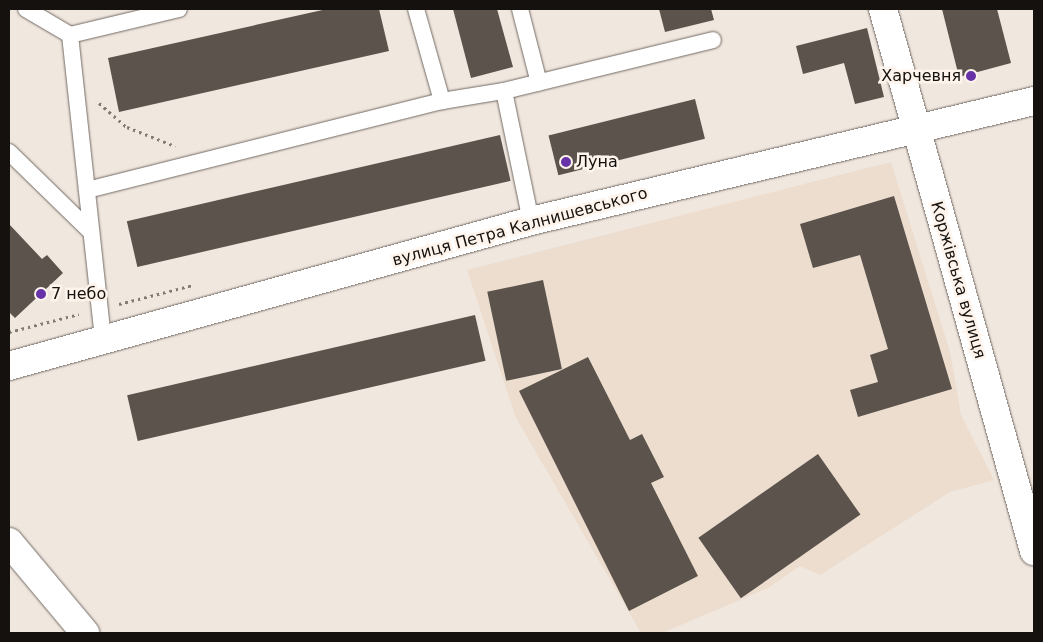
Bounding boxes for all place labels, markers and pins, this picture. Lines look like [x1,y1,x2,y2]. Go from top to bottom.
place label: Харчевня [881,66,961,86]
marker: Харчевня [965,70,977,82]
place label: Луна [576,152,618,172]
marker: Луна [560,156,572,168]
place label: 7 небо [51,284,106,304]
marker: 7 небо [35,288,47,300]

